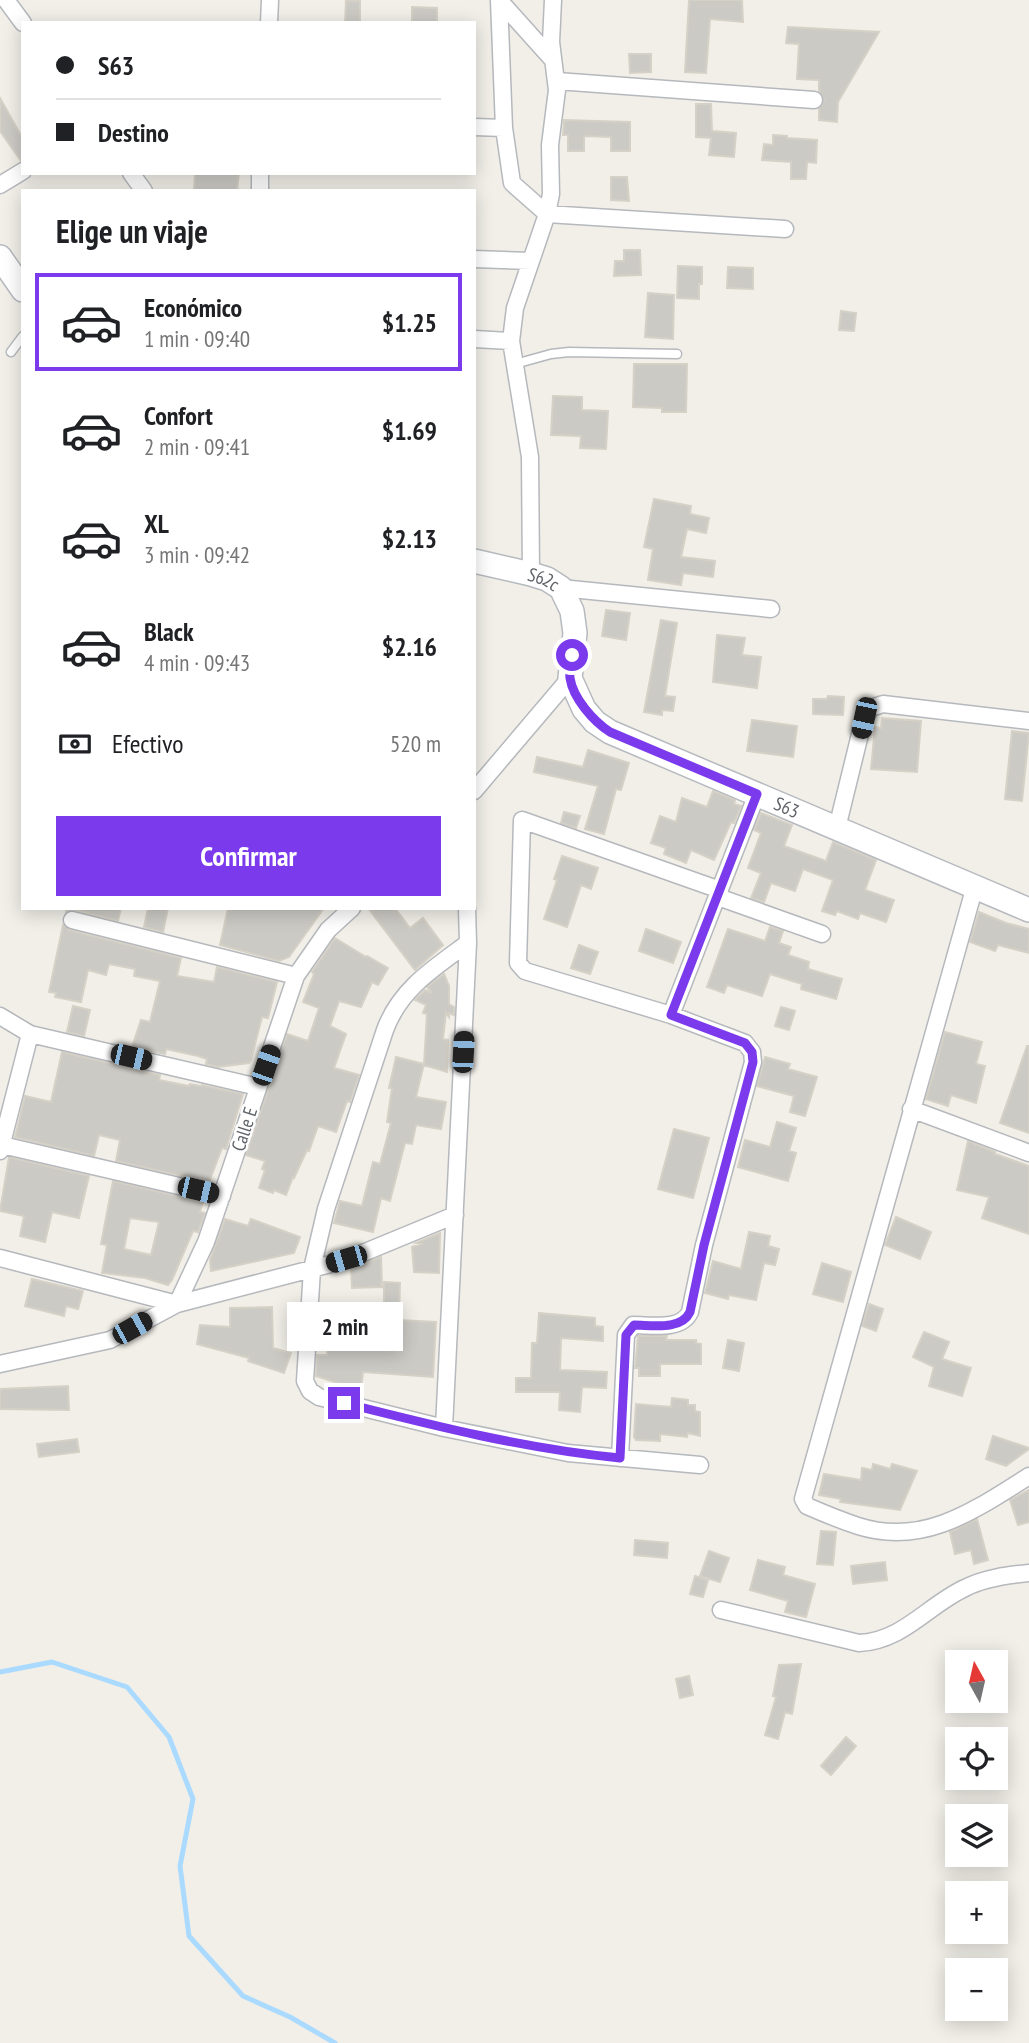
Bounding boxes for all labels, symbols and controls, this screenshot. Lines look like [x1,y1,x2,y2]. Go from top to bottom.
text: S63 [98,49,134,82]
text: Destino [98,116,169,149]
text: Elige un viaje [56,210,208,252]
icon: car [60,291,123,354]
text: Económico [144,291,242,324]
text: $1.25 [382,306,437,339]
text: 1 min · 09:40 [144,324,250,353]
icon: car [60,399,123,462]
text: Confort [144,399,213,432]
text: $1.69 [382,414,437,447]
text: 2 min · 09:41 [144,432,250,461]
icon: car [60,507,123,570]
text: XL [144,507,169,540]
text: $2.13 [382,522,437,555]
text: 3 min · 09:42 [144,540,250,569]
street label: S62c [525,562,564,596]
icon: car [60,615,123,678]
text: Black [144,615,194,648]
text: $2.16 [382,630,437,663]
route start [556,639,588,671]
text: 4 min · 09:43 [144,648,250,677]
car [850,695,879,741]
icon: cash [56,725,94,763]
text: Efectivo [112,727,184,760]
text: 520 m [390,729,441,758]
street label: S63 [770,791,803,823]
button: Confirmar [56,816,441,896]
car [452,1030,475,1074]
car [109,1042,154,1072]
car [250,1042,283,1088]
street label: Calle E [226,1104,262,1154]
car [176,1175,221,1205]
car [323,1243,370,1275]
callout: 2 min [286,1302,402,1350]
car [109,1309,156,1347]
text: 2 min [322,1312,368,1341]
route end [328,1387,360,1419]
north arrow [945,1650,1008,1713]
map controls [945,1650,1008,2021]
button: locate [945,1727,1008,1790]
button: layers [945,1804,1008,1867]
button: + [945,1881,1008,1944]
button: − [945,1958,1008,2021]

